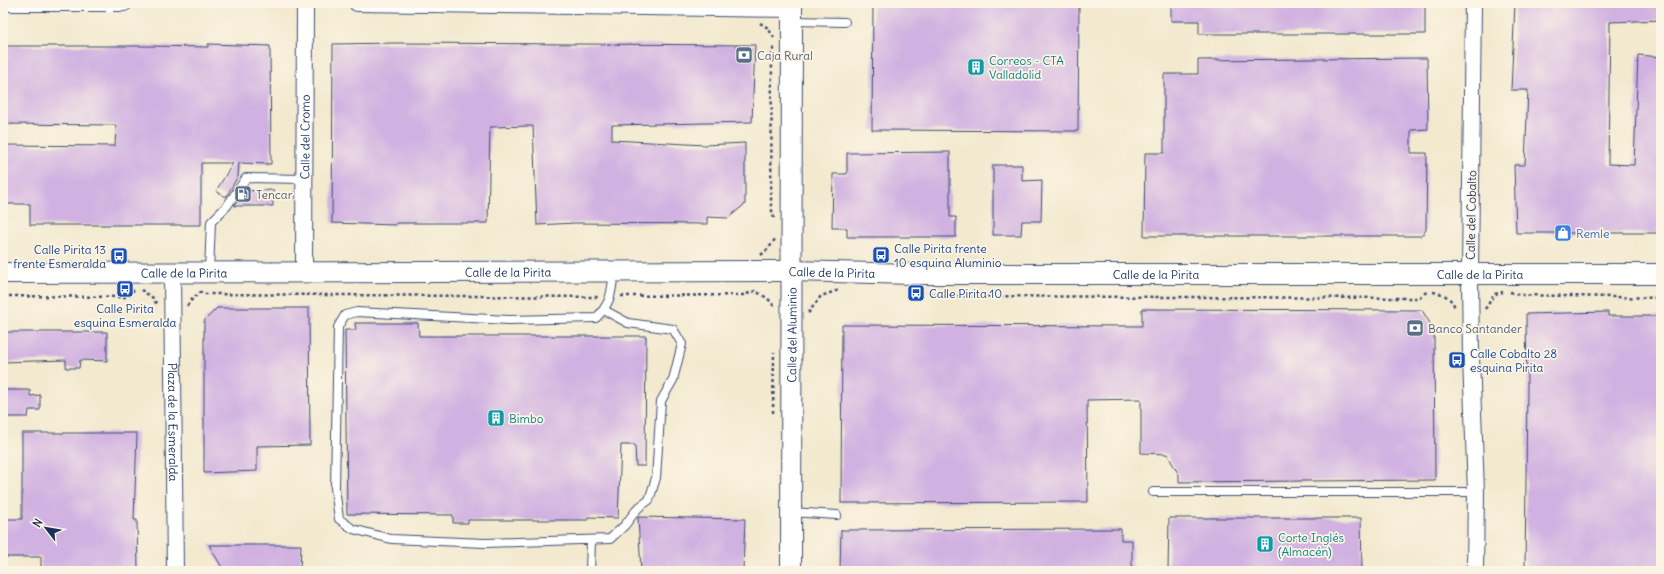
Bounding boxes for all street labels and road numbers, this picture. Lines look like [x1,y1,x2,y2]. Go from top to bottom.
street label: Calle del Cromo [297,94,312,180]
street label: Calle del Cobalto [1463,170,1479,260]
street label: Calle de la Pirita [789,263,876,281]
street label: Calle de la Pirita [465,264,551,279]
street label: Calle de la Pirita [141,265,227,280]
street label: Calle de la Pirita [1113,267,1199,282]
street label: Calle de la Pirita [1437,267,1523,282]
street label: Calle del Aluminio [784,287,799,383]
street label: Plaza de la Esmeralda [165,363,182,482]

